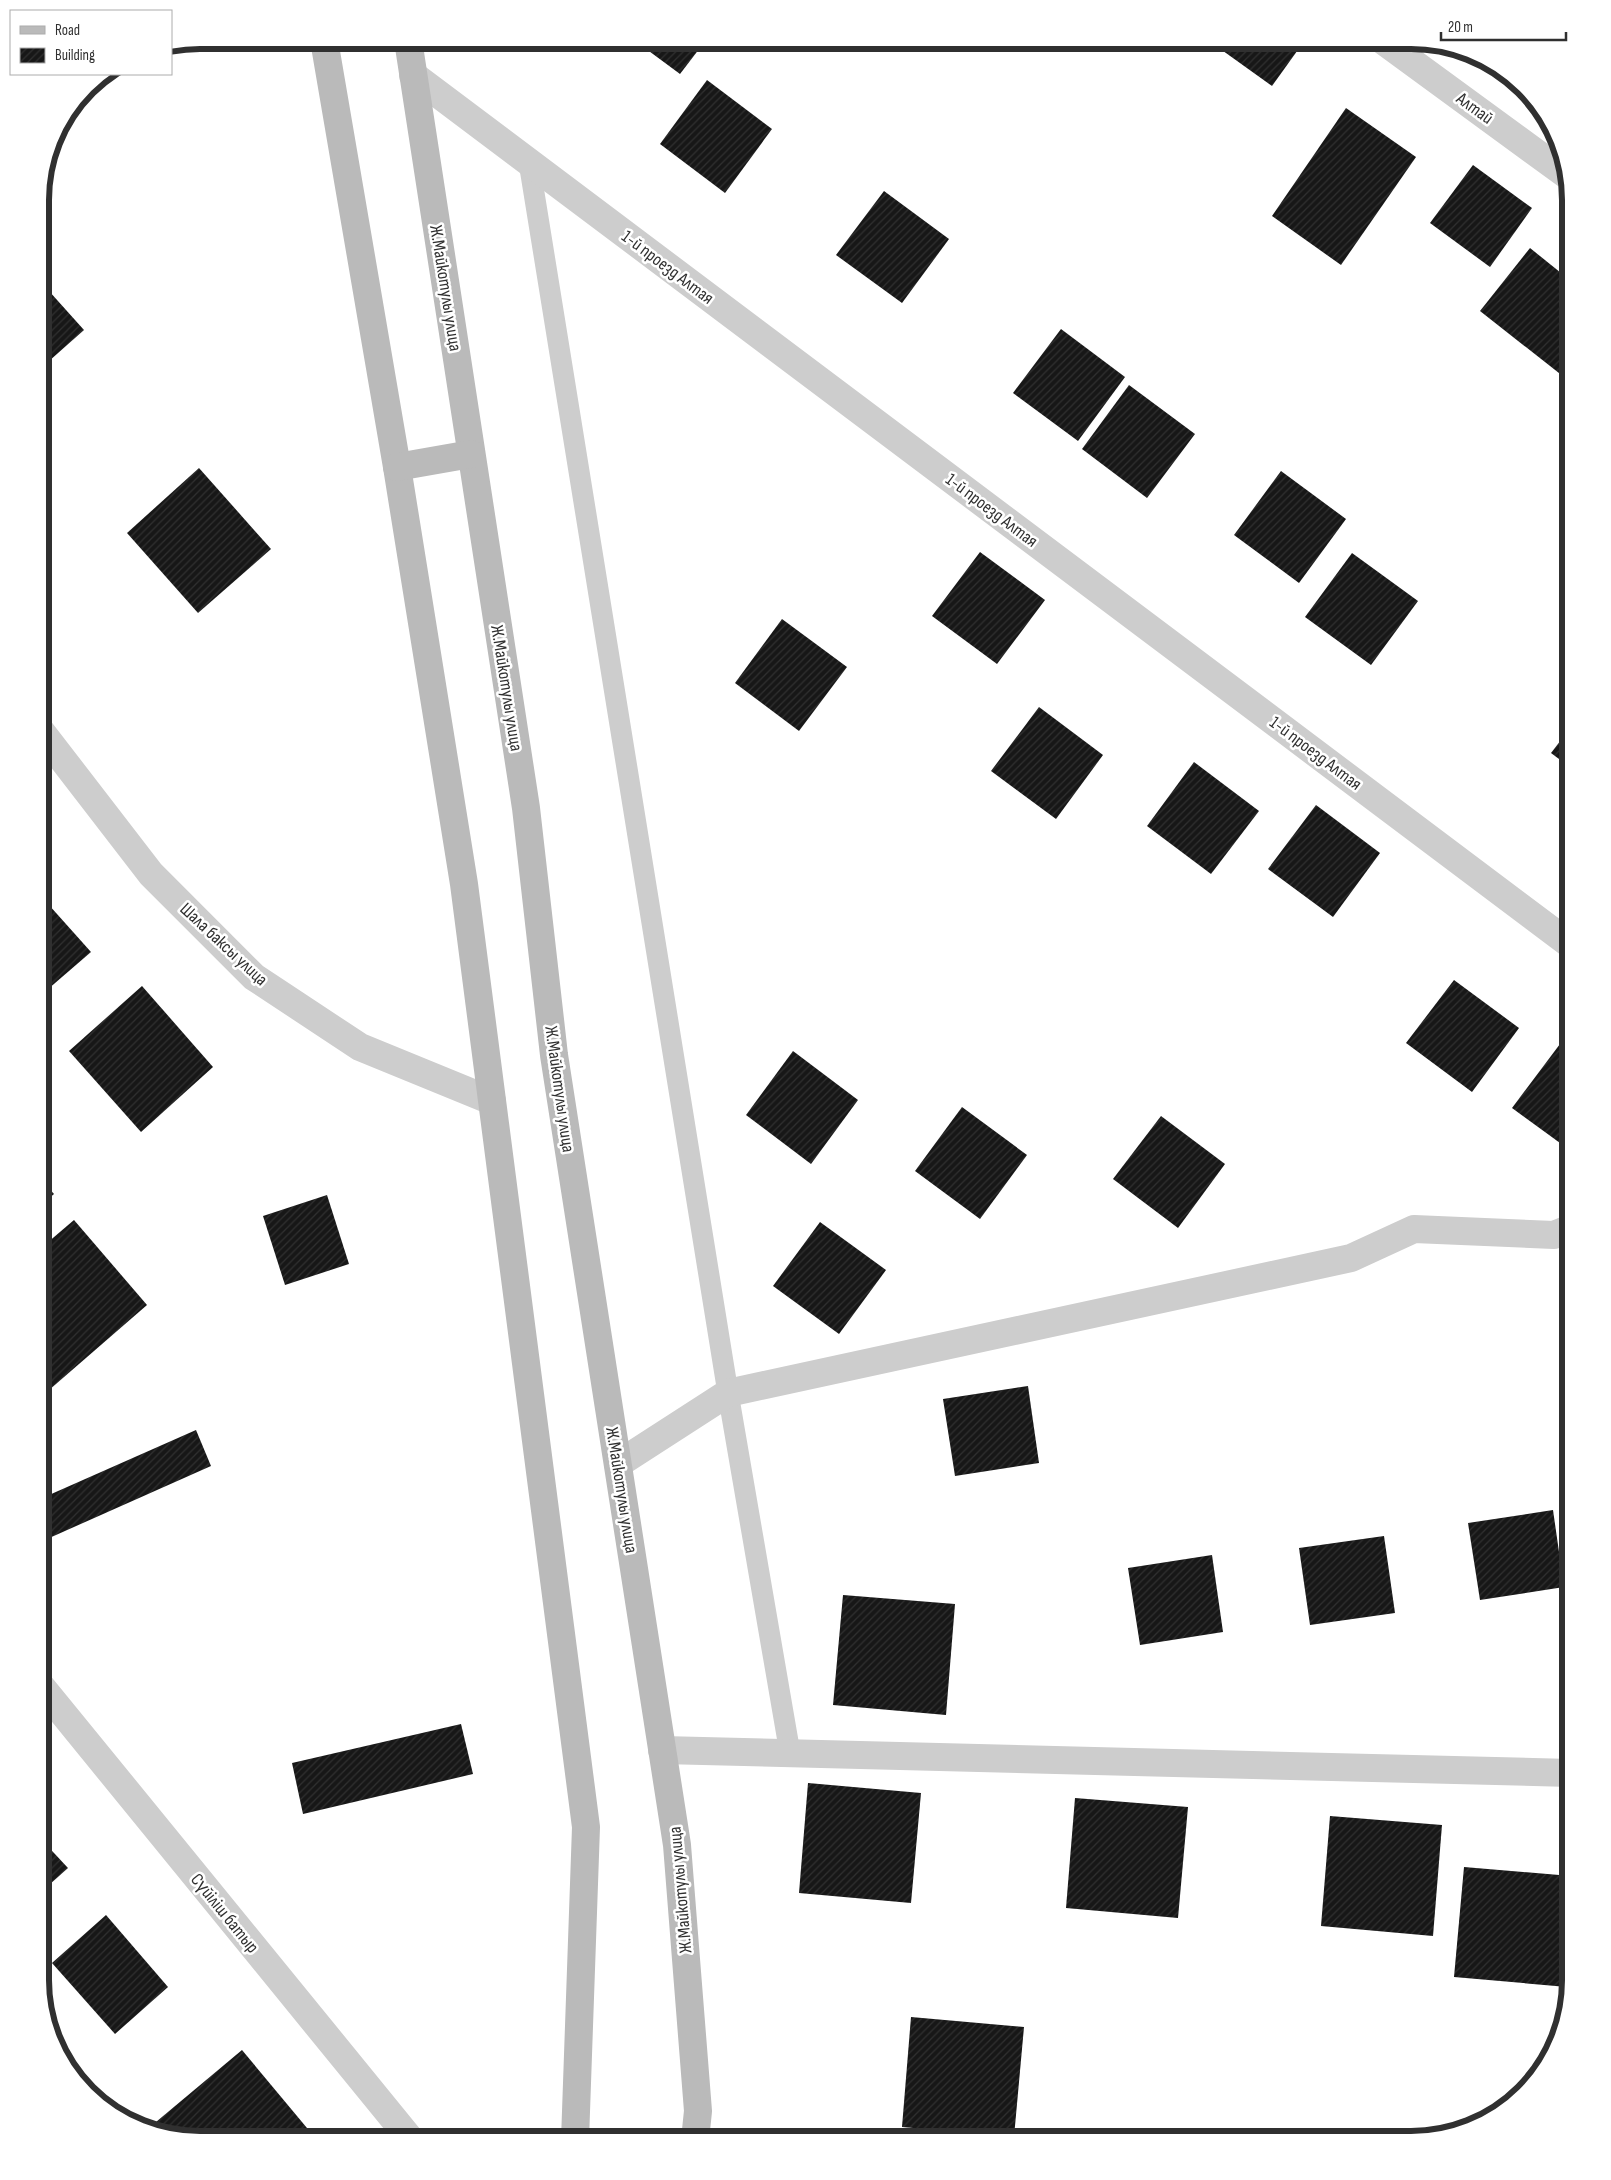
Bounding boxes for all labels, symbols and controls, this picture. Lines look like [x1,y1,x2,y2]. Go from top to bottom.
legend [10,10,172,75]
scale bar [1441,10,1566,42]
text: 20 m [1448,18,1473,37]
text: Road [55,21,80,40]
text: Building [55,46,95,65]
street label: Алтай [1451,88,1497,129]
street label: Ж.Майкотулы улица [425,224,466,353]
street label: 1-й проезд Алтая [618,226,718,309]
street label: 1-й проезд Алтая [942,469,1042,552]
street label: Ж.Майкотулы улица [486,624,527,753]
street label: 1-й проезд Алтая [1266,712,1366,795]
street label: Шала баксы улица [176,898,272,990]
street label: Ж.Майкотулы улица [540,1025,579,1154]
street label: Ж.Майкотулы улица [601,1426,642,1555]
street label: Ж.Майкотулы улица [664,1826,697,1954]
street label: Сүйіліш батыр [186,1869,263,1957]

